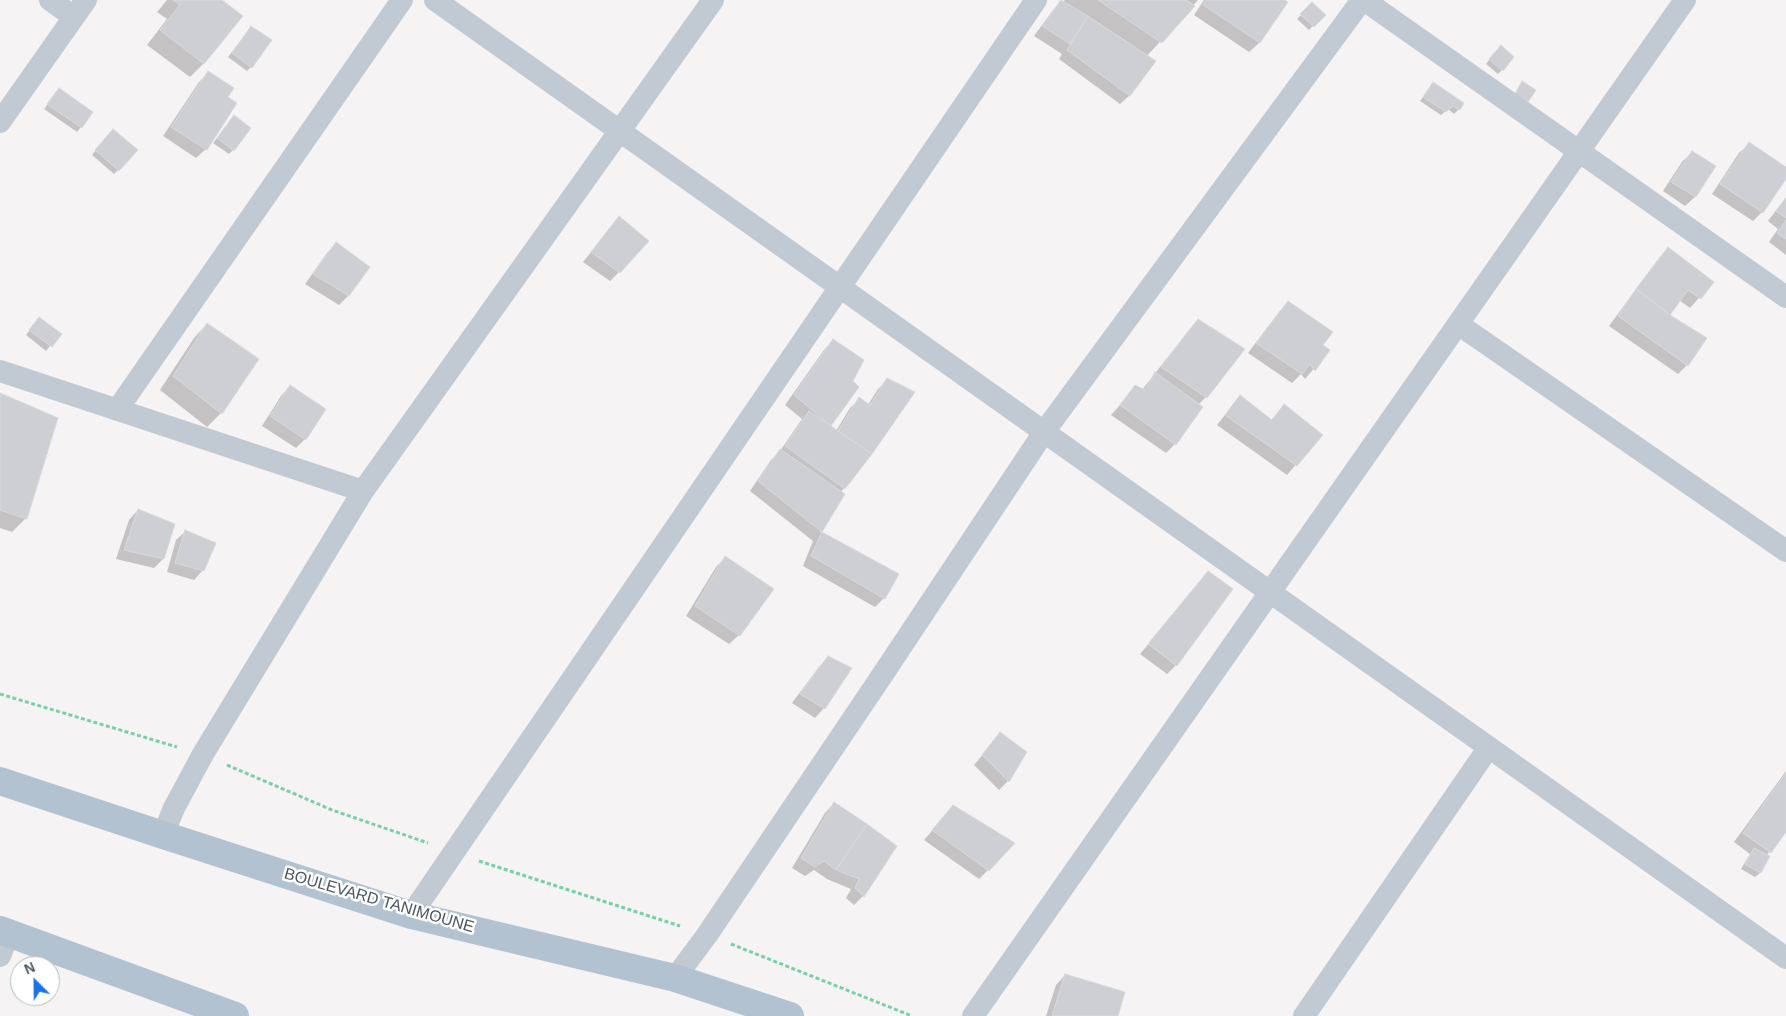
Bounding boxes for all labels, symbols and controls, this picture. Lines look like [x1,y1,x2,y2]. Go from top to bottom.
street label: BOULEVARD TANIMOUNE [282,865,476,937]
north arrow [10,956,60,1006]
text: N [22,959,37,977]

